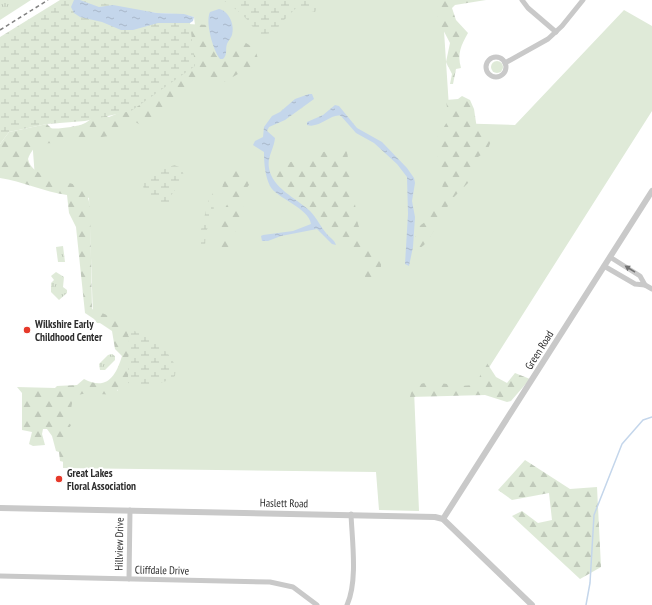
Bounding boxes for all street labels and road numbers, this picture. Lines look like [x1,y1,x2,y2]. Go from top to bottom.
street label: Green Road [522,328,557,372]
street label: Haslett Road [260,496,308,510]
street label: Hillview Drive [112,517,126,571]
street label: Cliffdale Drive [135,563,190,577]

